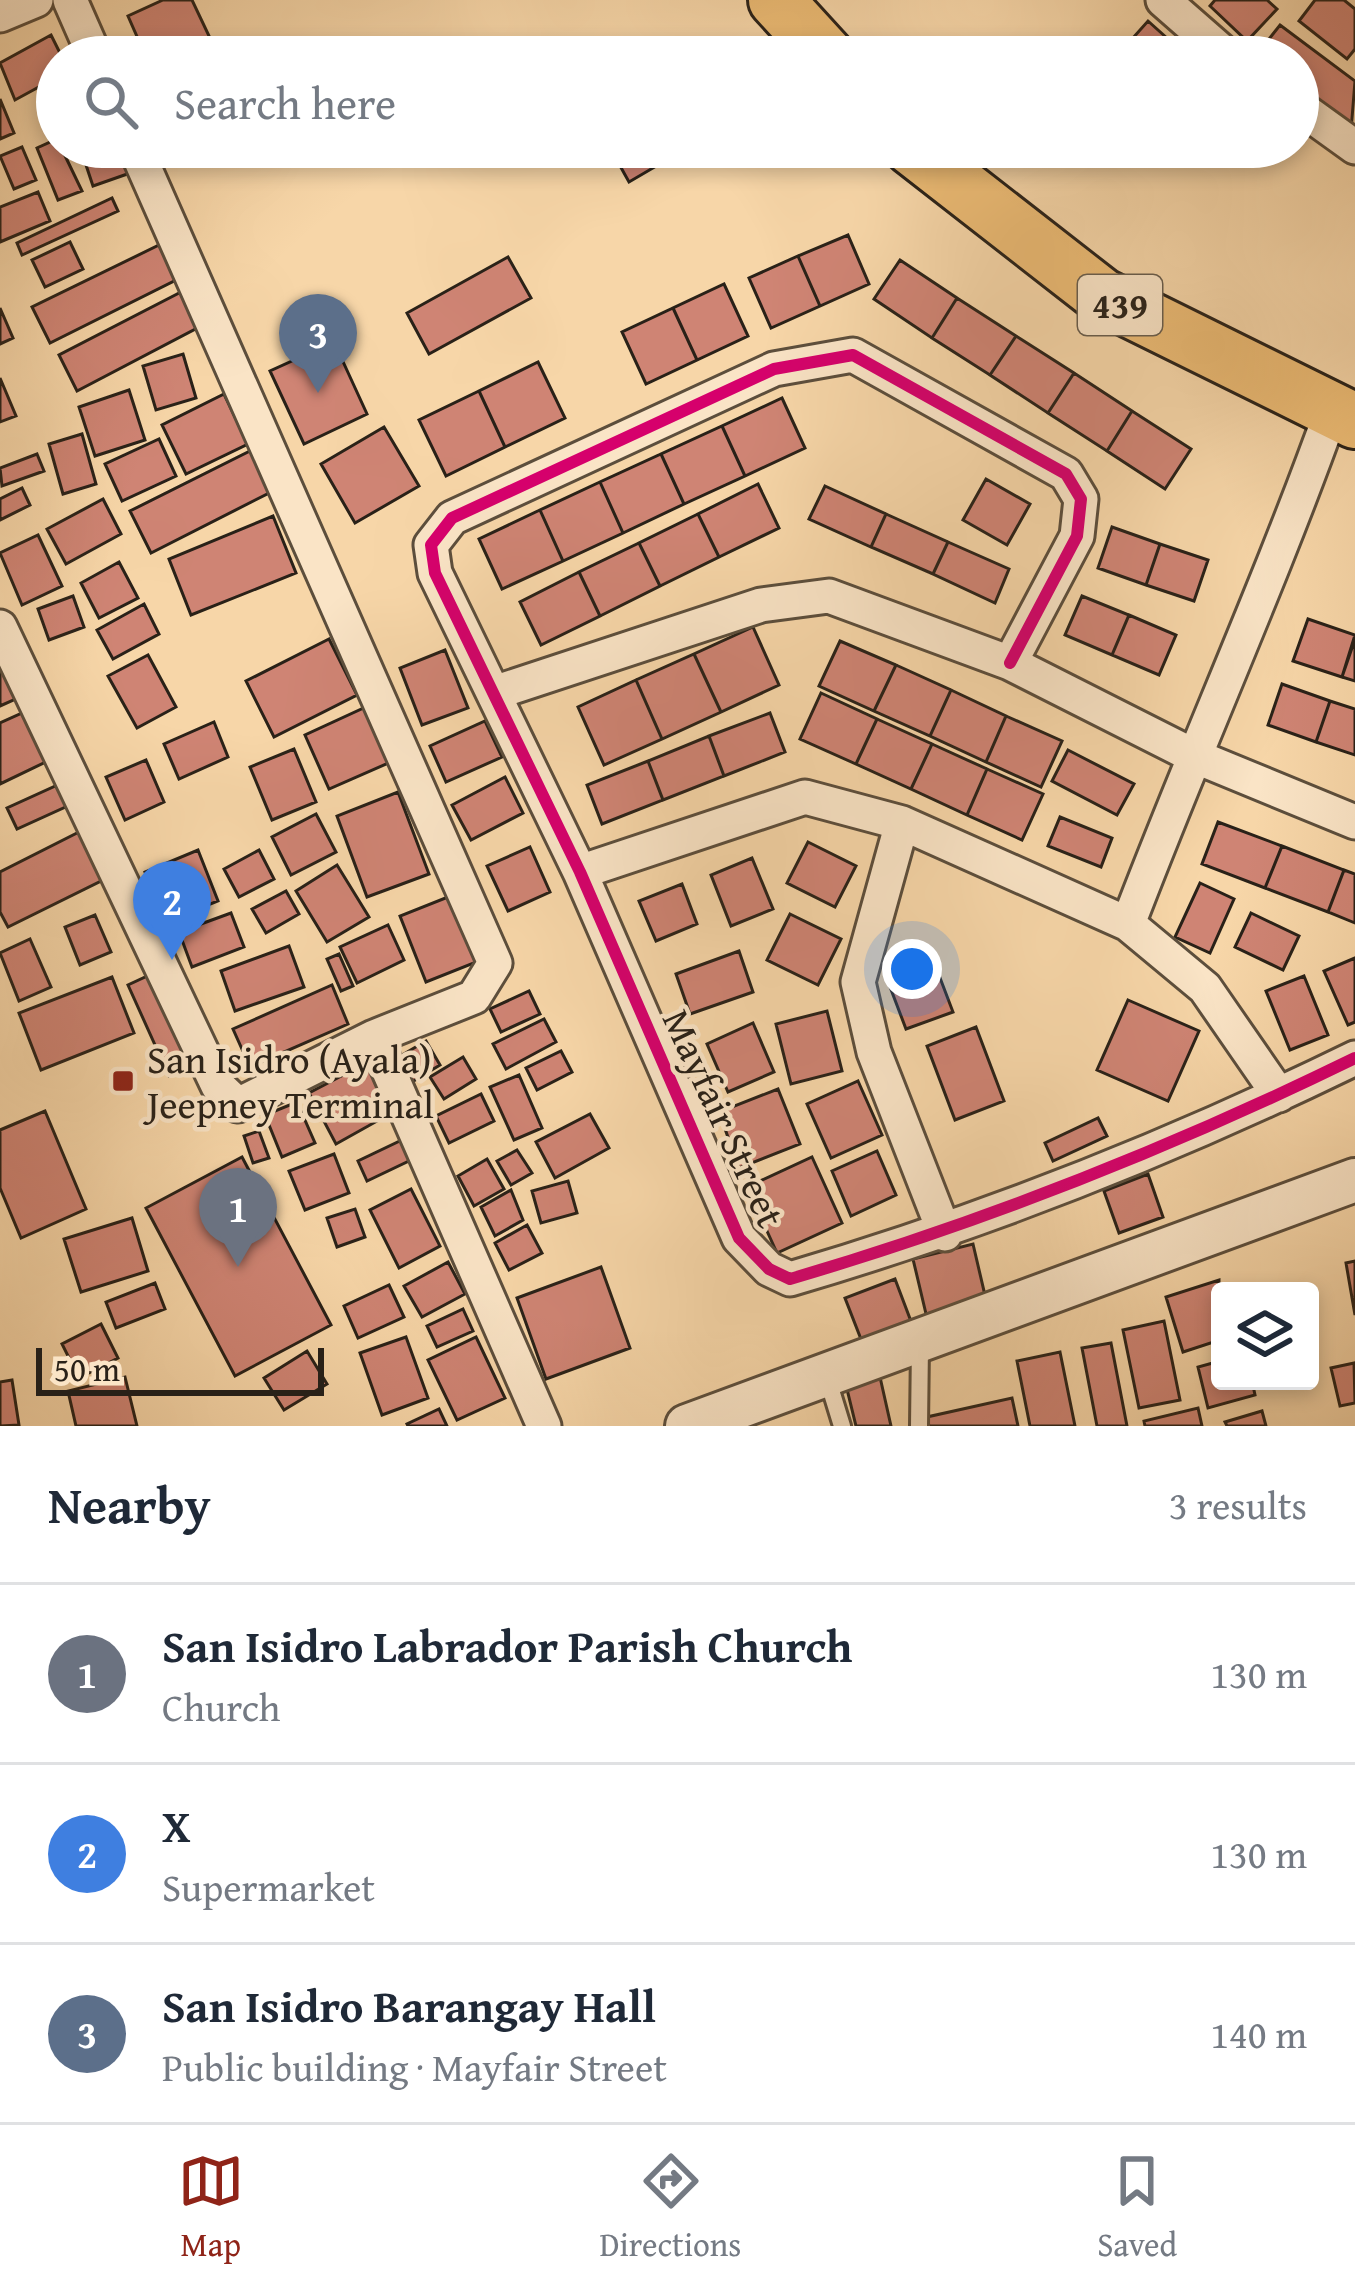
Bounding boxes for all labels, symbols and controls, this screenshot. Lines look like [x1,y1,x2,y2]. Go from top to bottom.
search box [36,36,1319,168]
icon: search [78,69,144,135]
text: Search here [174,70,396,135]
road number: 439 [1078,275,1162,335]
pin: 3 [279,294,357,393]
pin: 2 [133,861,211,960]
your location [882,939,942,999]
street label: Mayfair Street [649,999,800,1237]
place label: San Isidro (Ayala) Jeepney Terminal [142,1030,434,1132]
marker: San Isidro (Ayala) Jeepney Terminal [110,1068,136,1094]
pin: 1 [199,1168,277,1267]
map controls [1211,1282,1319,1390]
button: layers [1211,1282,1319,1390]
scale bar [36,1342,324,1395]
text: 50 m [54,1345,120,1393]
text: Nearby [48,1467,211,1542]
text: 3 results [1169,1476,1307,1533]
text: San Isidro Labrador Parish Church [162,1613,852,1678]
text: 1 [77,1645,97,1702]
text: 130 m [1210,1645,1307,1702]
text: Church [162,1678,280,1735]
text: X [162,1793,191,1858]
text: 2 [77,1825,97,1882]
text: 130 m [1210,1825,1307,1882]
text: Supermarket [162,1858,375,1915]
text: San Isidro Barangay Hall [162,1973,656,2038]
text: 3 [77,2005,97,2062]
text: 140 m [1210,2005,1307,2062]
text: Public building · Mayfair Street [162,2038,667,2095]
tab: Map [178,2148,244,2268]
tab: Directions [600,2148,741,2268]
tab: Saved [1097,2148,1177,2268]

